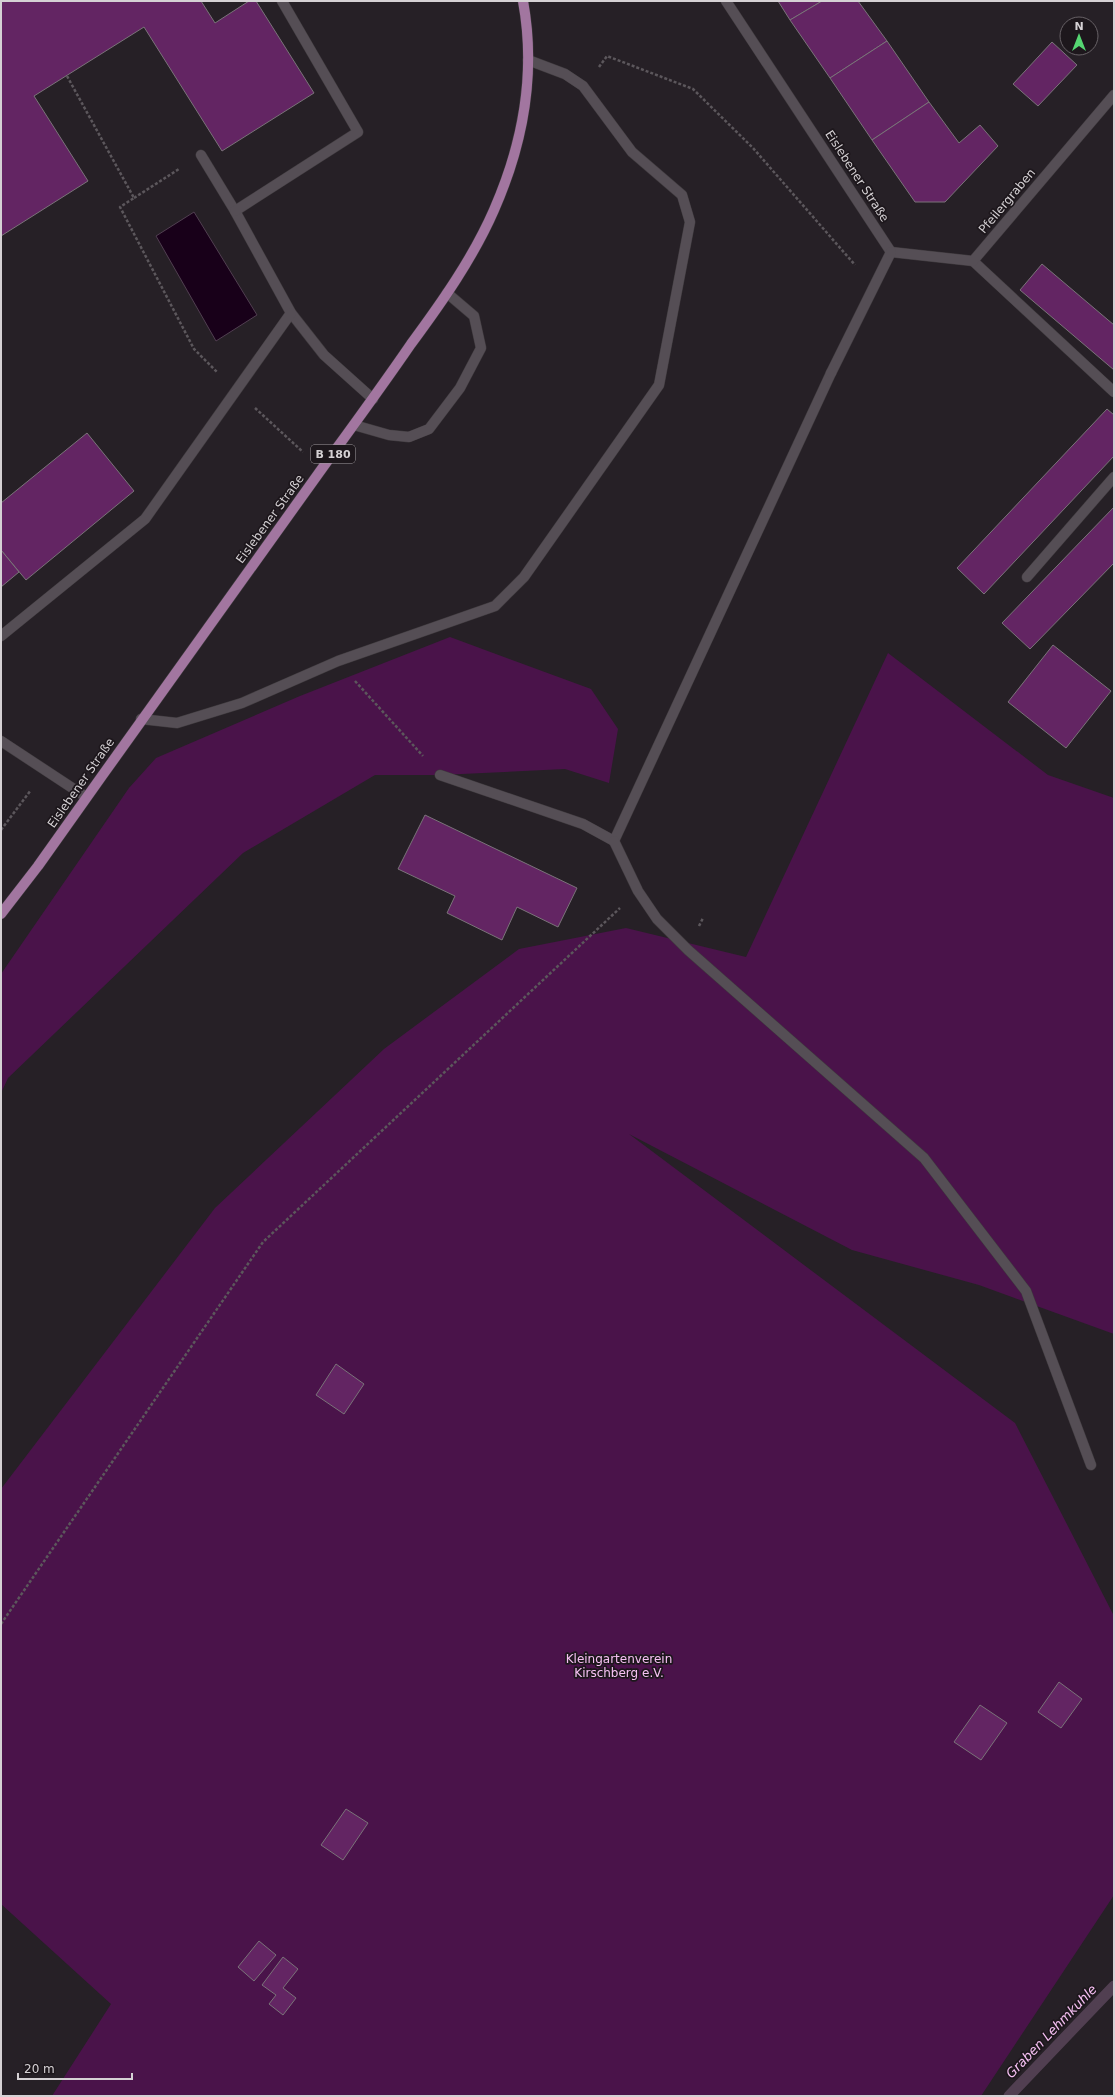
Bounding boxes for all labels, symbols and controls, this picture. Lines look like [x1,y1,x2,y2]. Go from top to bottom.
north arrow [1059,16,1099,56]
text: N [1074,20,1084,33]
street label: Eislebener Straße [822,128,892,224]
street label: Pfeilergraben [976,166,1038,236]
road number: B 180 [311,445,355,463]
street label: Eislebener Straße [233,472,307,566]
street label: Eislebener Straße [45,735,117,831]
park label: Kleingartenverein Kirschberg e.V. [566,1652,672,1680]
water label: Graben Lehmkuhle [1003,1982,1100,2081]
scale bar [18,2055,132,2081]
text: 20 m [24,2062,55,2076]

